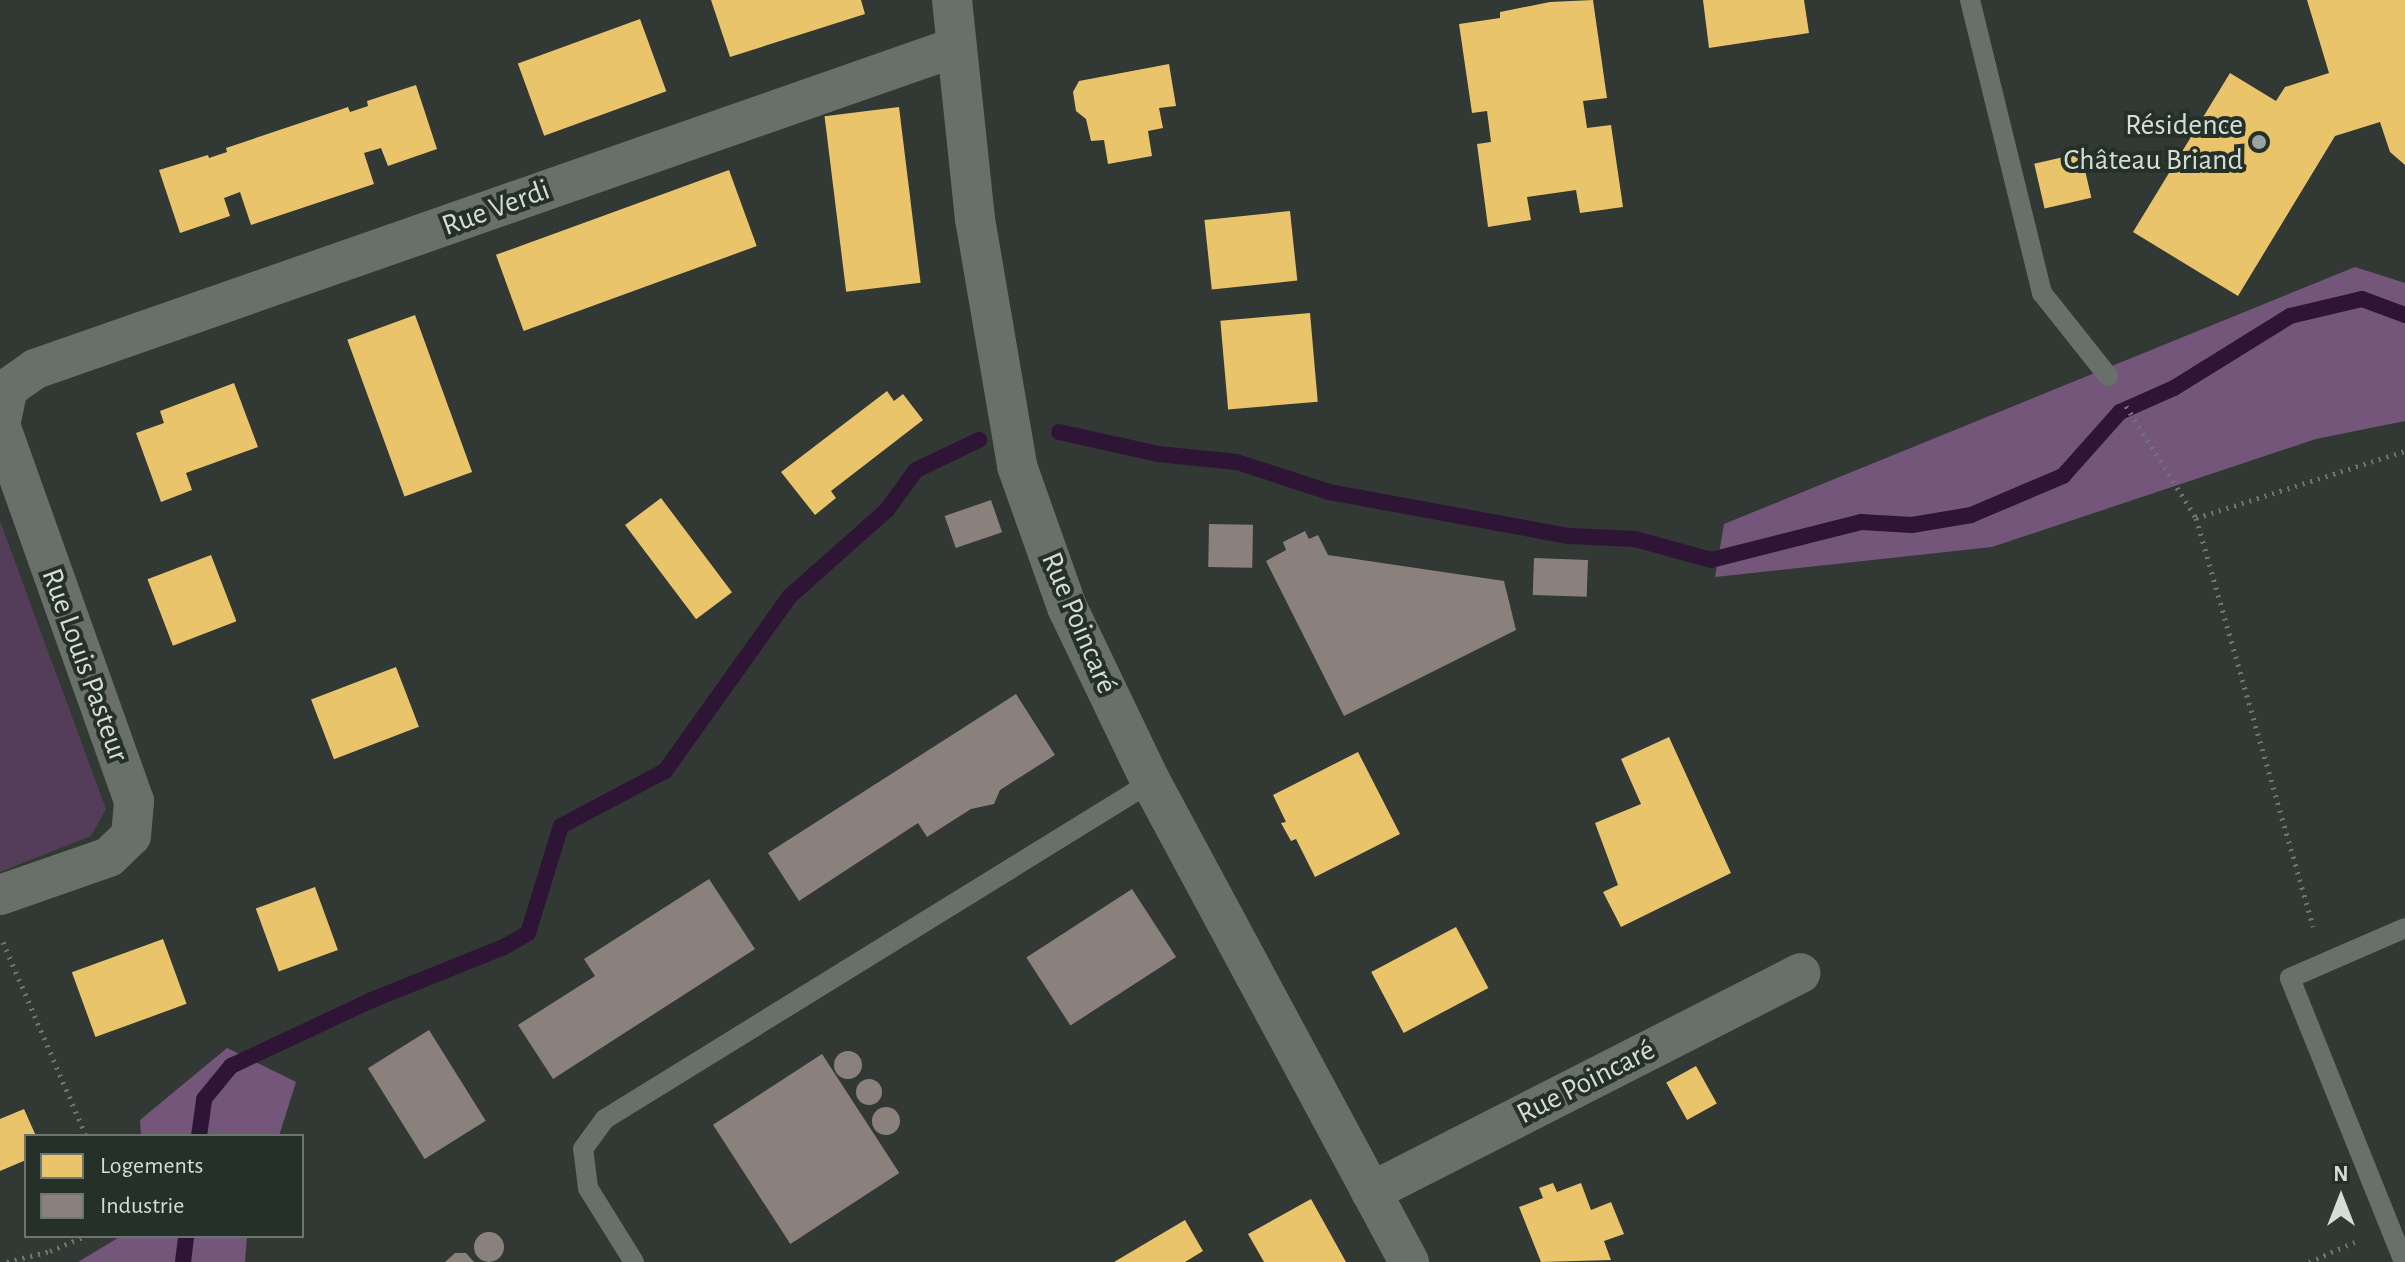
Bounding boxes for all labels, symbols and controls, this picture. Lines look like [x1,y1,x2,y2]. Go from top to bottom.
place label: Résidence Château Briand [2064,107,2243,178]
marker: Résidence Château Briand [2250,133,2268,151]
street label: Rue Verdi [437,172,555,244]
street label: Rue Poincaré [1033,547,1125,699]
street label: Rue Louis Pasteur [33,563,137,767]
street label: Rue Poincaré [1511,1032,1661,1132]
legend [24,1134,304,1238]
text: Logements [100,1154,203,1178]
north arrow [2301,1158,2381,1238]
text: N [2333,1163,2349,1185]
text: Industrie [100,1194,184,1218]

